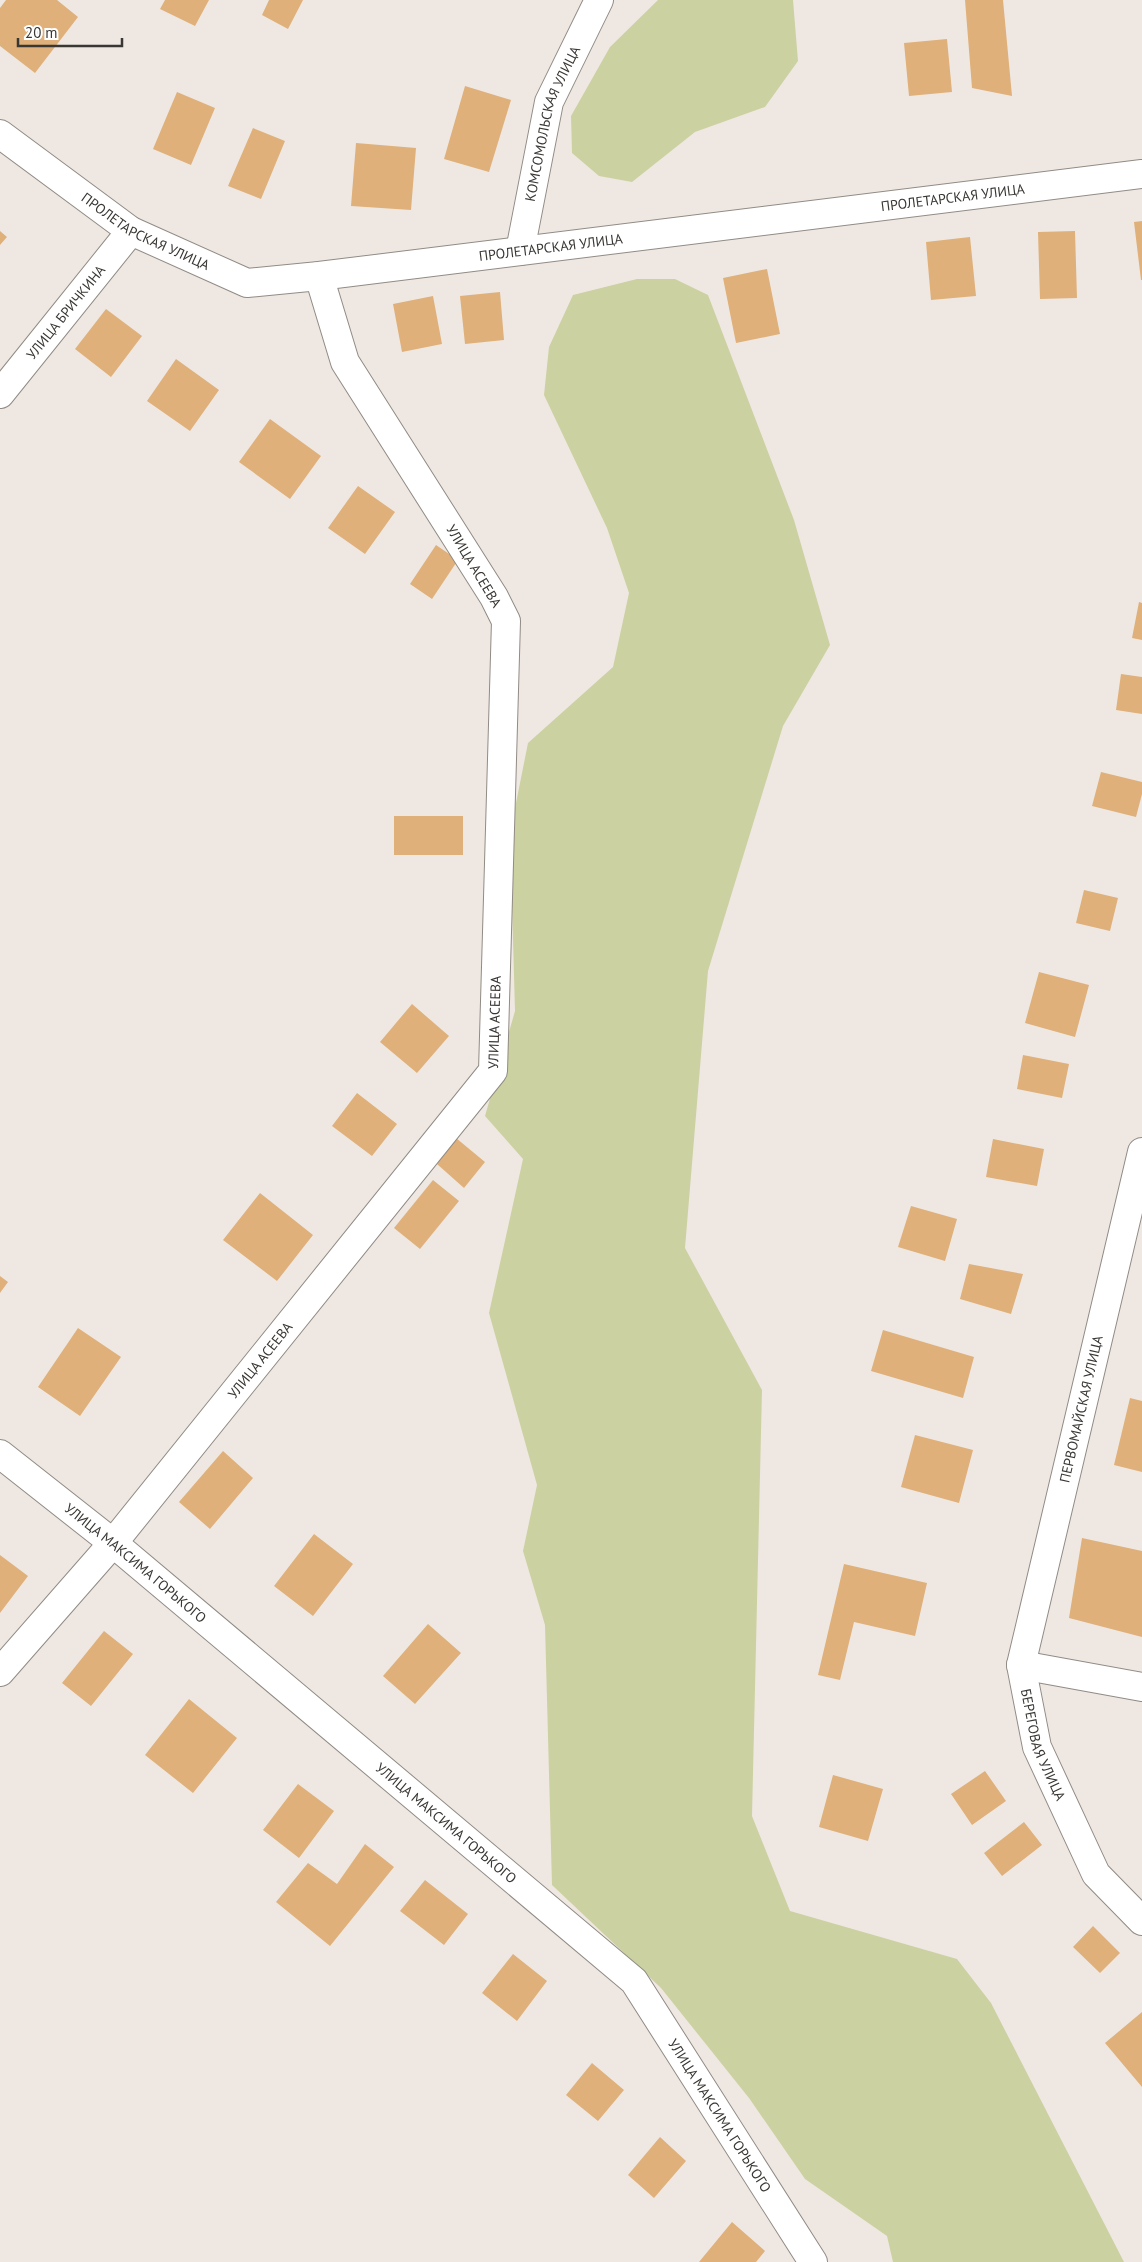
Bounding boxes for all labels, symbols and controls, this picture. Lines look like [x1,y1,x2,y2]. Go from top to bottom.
scale bar [18,15,121,47]
text: 20 m [25,23,58,42]
street label: КОМСОМОЛЬСКАЯ УЛИЦА [521,42,584,203]
street label: ПРОЛЕТАРСКАЯ УЛИЦА [880,180,1026,215]
street label: ПРОЛЕТАРСКАЯ УЛИЦА [78,188,213,274]
street label: ПРОЛЕТАРСКАЯ УЛИЦА [478,229,624,265]
street label: УЛИЦА БРИЧКИНА [22,261,110,363]
street label: УЛИЦА АСЕЕВА [442,521,506,611]
street label: УЛИЦА АСЕЕВА [484,975,505,1069]
street label: УЛИЦА АСЕЕВА [224,1318,297,1402]
street label: ПЕРВОМАЙСКАЯ УЛИЦА [1055,1333,1107,1484]
street label: УЛИЦА МАКСИМА ГОРЬКОГО [61,1499,210,1627]
street label: БЕРЕГОВАЯ УЛИЦА [1017,1687,1070,1804]
street label: УЛИЦА МАКСИМА ГОРЬКОГО [372,1759,520,1887]
street label: УЛИЦА МАКСИМА ГОРЬКОГО [664,2035,775,2196]

